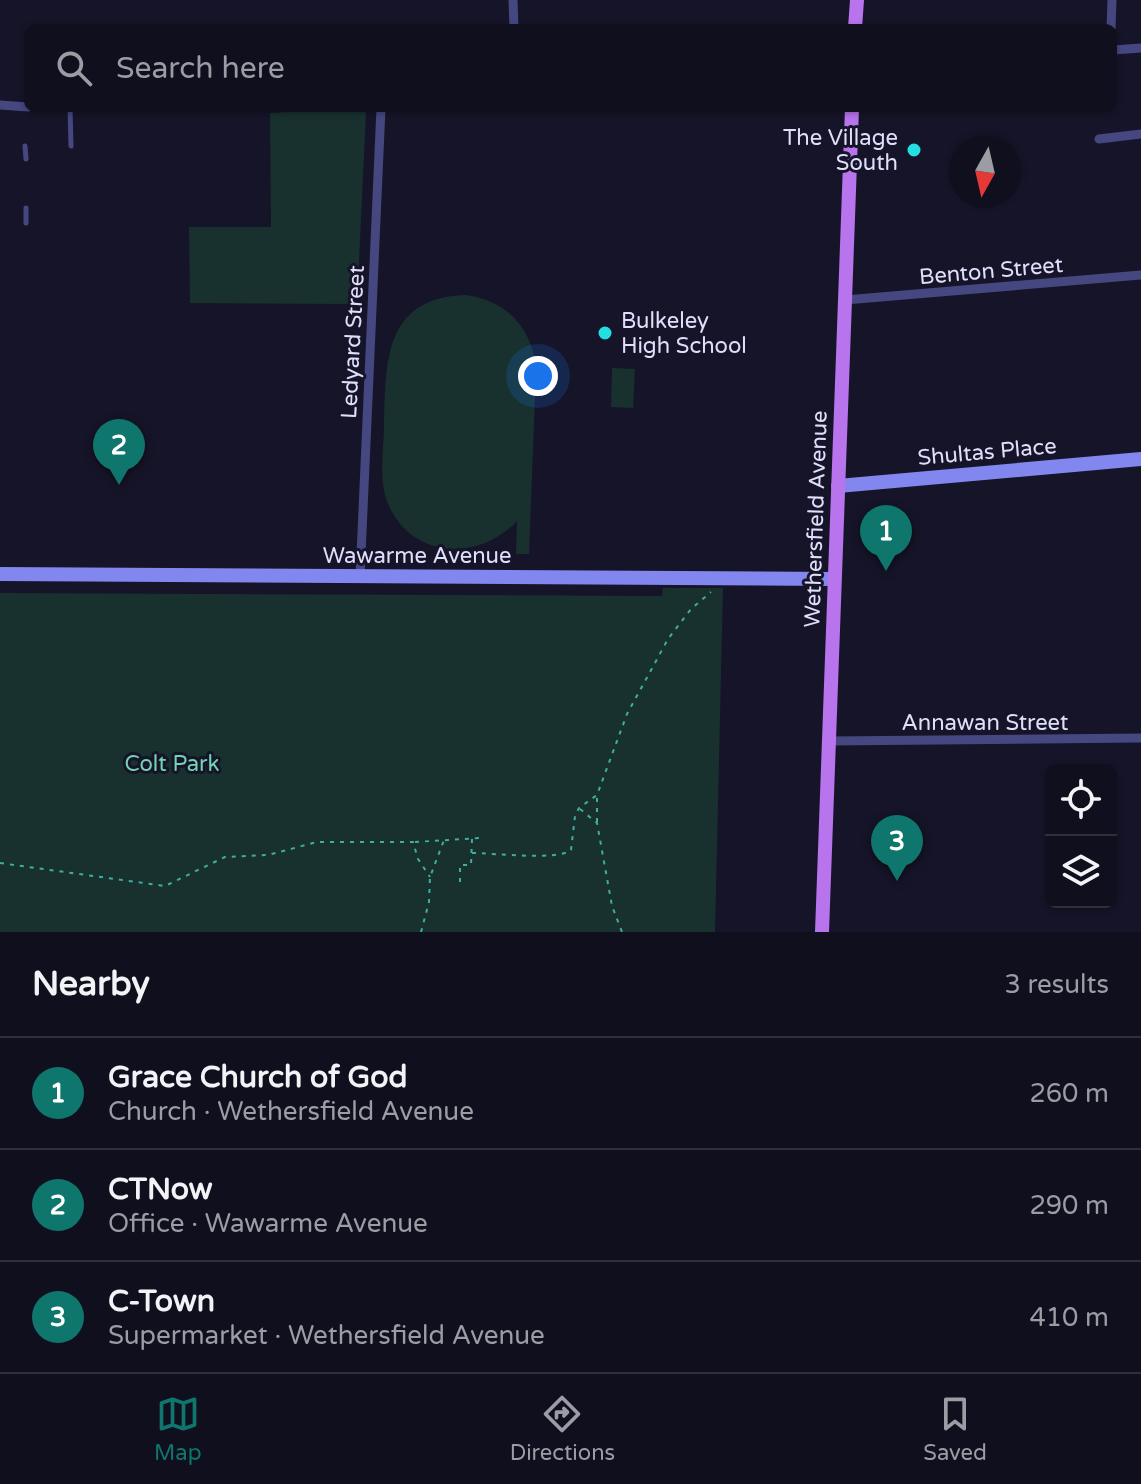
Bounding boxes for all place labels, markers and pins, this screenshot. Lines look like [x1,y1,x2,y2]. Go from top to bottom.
place label: The Village South [783,125,898,176]
marker: The Village South [905,141,923,159]
place label: Bulkeley High School [621,308,747,359]
marker: Bulkeley High School [596,324,614,342]
pin: 2 [93,419,145,485]
pin: 1 [860,505,912,571]
pin: 3 [871,815,923,881]

